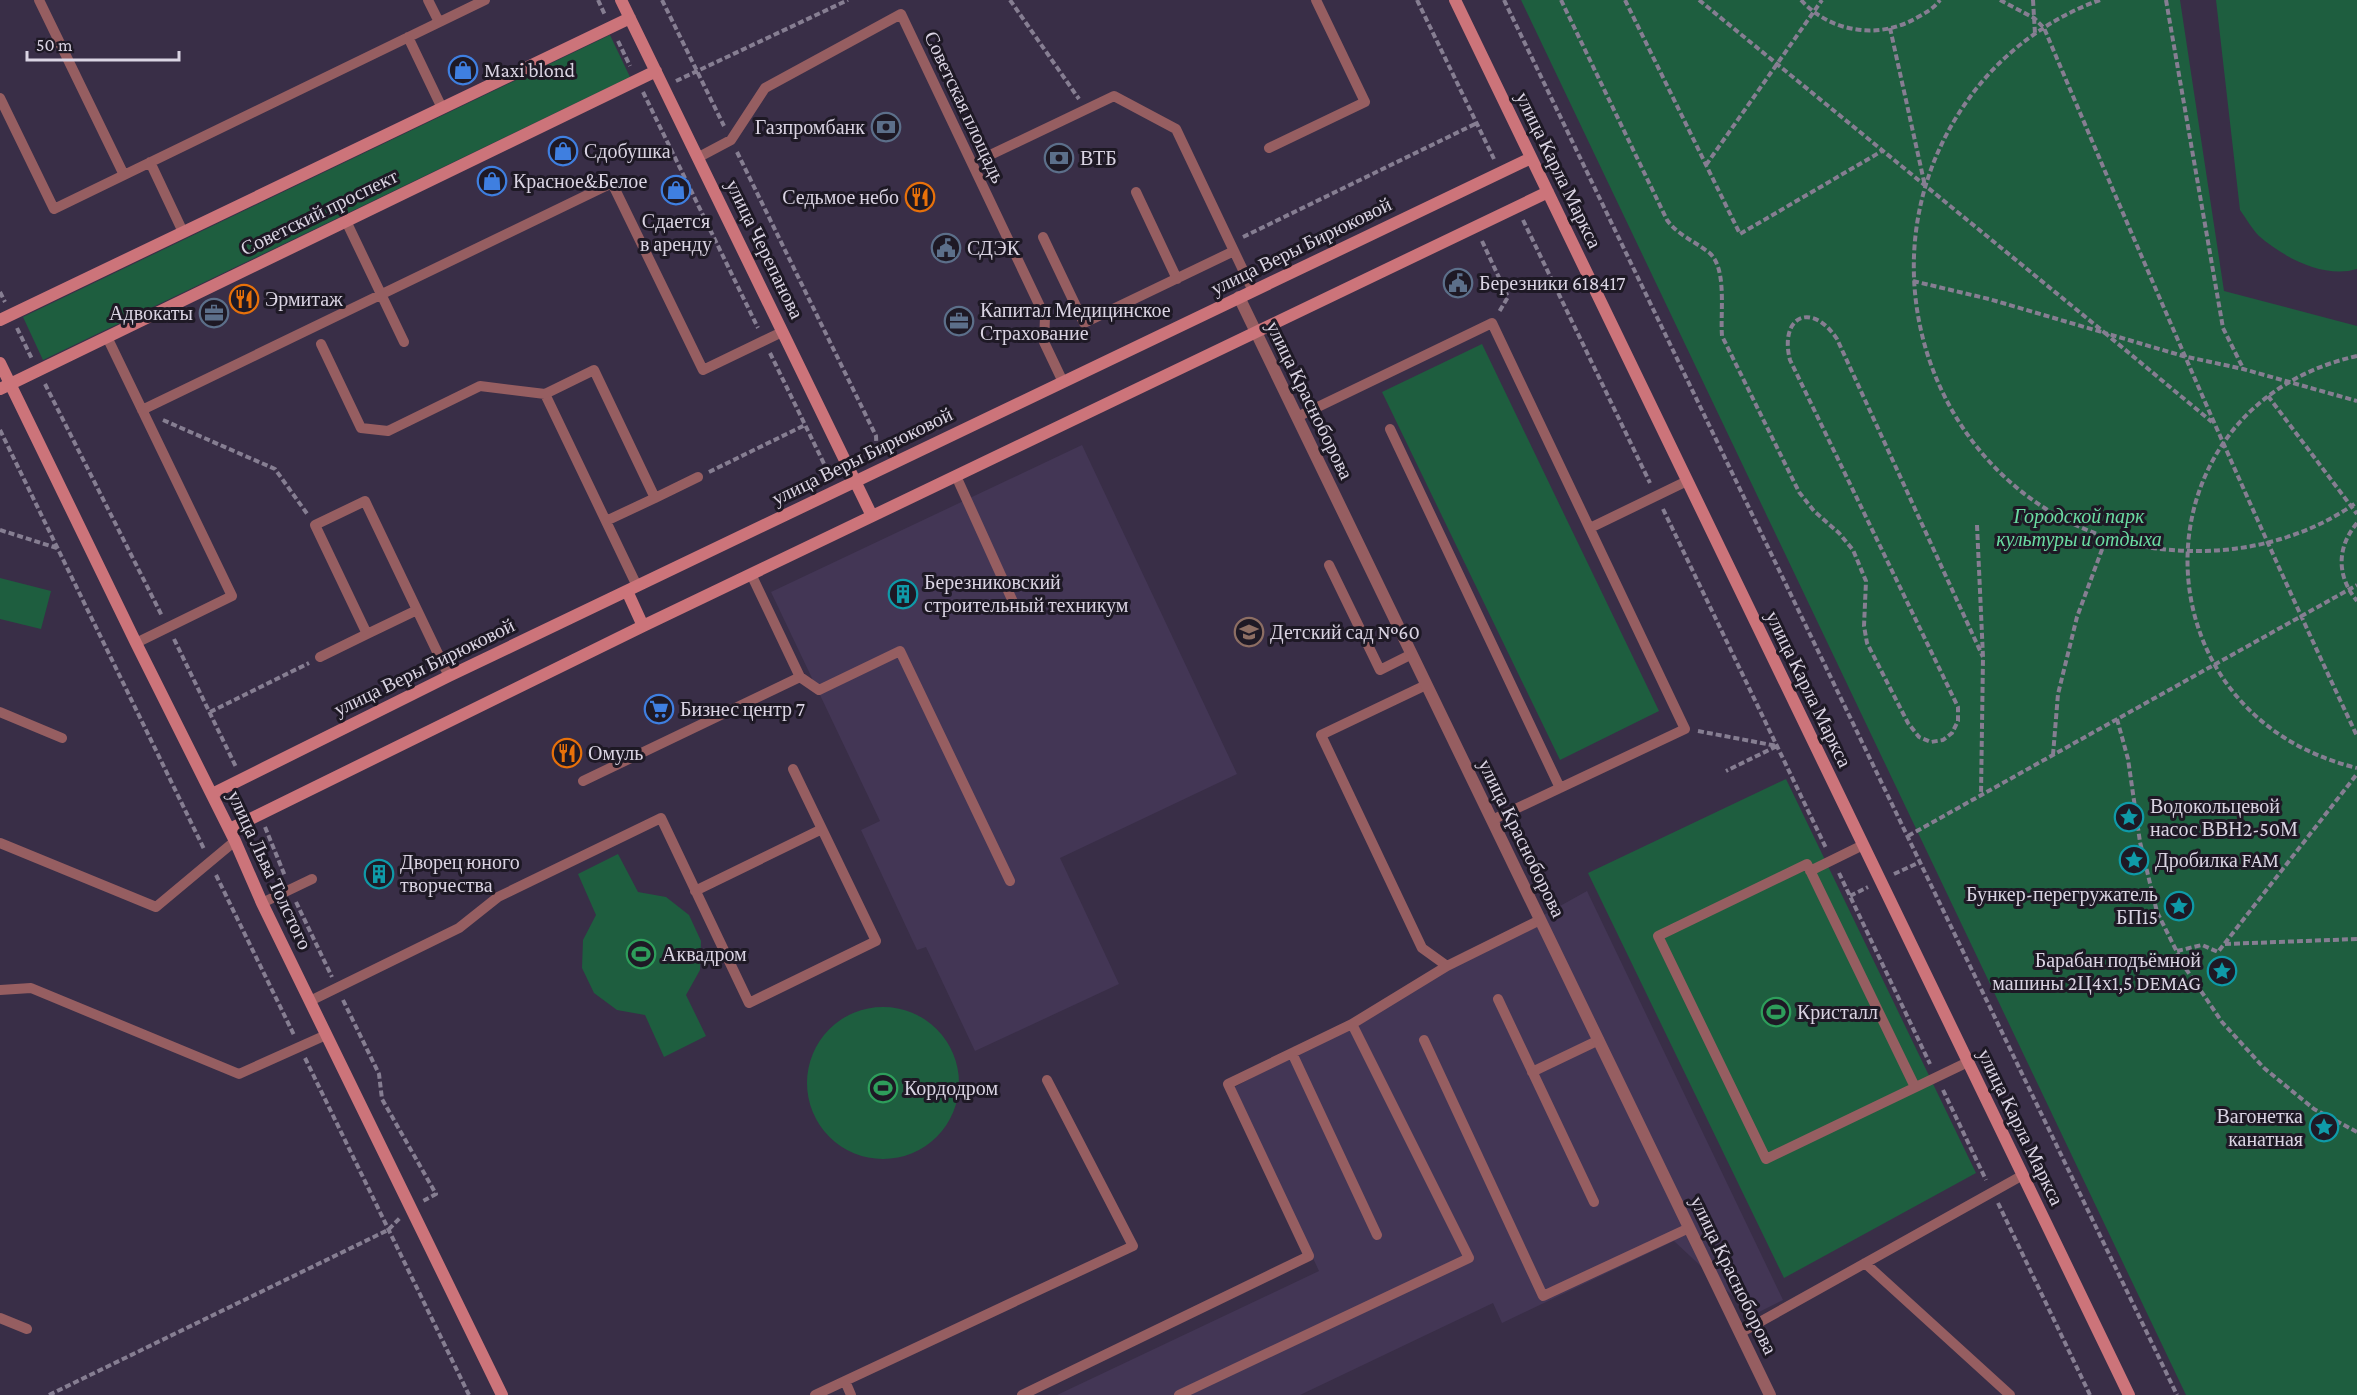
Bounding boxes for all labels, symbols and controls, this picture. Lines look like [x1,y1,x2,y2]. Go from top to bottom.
scale bar [27,24,178,62]
street label: Советская площадь [919,28,1010,187]
text: 50 m [36,35,73,55]
shop icon: Maxi blond [447,54,479,86]
place label: Maxi blond [484,59,575,81]
street label: улица Карла Маркса [1511,88,1606,252]
bank icon: Газпромбанк [870,111,902,143]
place label: Газпромбанк [755,116,865,139]
shop icon: Сдобушка [547,135,579,167]
place label: Сдобушка [584,140,671,163]
bank icon: ВТБ [1043,142,1075,174]
place label: ВТБ [1080,147,1117,169]
street label: Советский проспект [237,164,402,261]
shop icon: Красное&Белое [476,165,508,197]
place label: Красное&Белое [513,170,647,193]
shop icon: Сдается в аренду [660,174,692,206]
street label: улица Черепанова [721,176,808,323]
restaurant icon: Седьмое небо [904,181,936,213]
place label: Седьмое небо [782,186,899,209]
street label: улица Веры Бирюковой [1207,193,1396,300]
place label: Сдается в аренду [640,210,712,256]
public building icon: СДЭК [930,232,962,264]
place label: СДЭК [967,237,1021,260]
public building icon: Березники 618417 [1442,267,1474,299]
place label: Березники 618417 [1479,272,1626,295]
restaurant icon: Эрмитаж [228,283,260,315]
place label: Эрмитаж [265,288,343,311]
office icon: Адвокаты [198,297,230,329]
place label: Капитал Медицинское Страхование [980,299,1171,345]
place label: Адвокаты [109,302,193,325]
office icon: Капитал Медицинское Страхование [943,305,975,337]
street label: улица Красноборова [1261,317,1358,483]
street label: улица Веры Бирюковой [768,403,957,510]
park label: Городской парк культуры и отдыха [1996,505,2162,551]
place label: Березниковский строительный техникум [924,571,1129,617]
building icon: Березниковский строительный техникум [887,578,919,610]
street label: улица Карла Маркса [1761,607,1856,771]
street label: улица Веры Бирюковой [330,614,519,721]
school or university icon: Детский сад №60 [1233,616,1265,648]
place label: Детский сад №60 [1270,621,1420,644]
supermarket icon: Бизнес центр 7 [643,693,675,725]
place label: Бизнес центр 7 [680,698,805,721]
restaurant icon: Омуль [551,737,583,769]
place label: Омуль [588,742,643,765]
street label: улица Красноборова [1473,755,1570,921]
street label: улица Льва Толстого [223,787,317,954]
place label: Водокольцевой насос ВВН2-50М [2150,795,2298,840]
place icon: Водокольцевой насос ВВН2-50М [2113,801,2145,833]
place icon: Дробилка FAM [2118,844,2150,876]
place label: Дробилка FAM [2155,849,2279,872]
place label: Дворец юного творчества [400,851,520,897]
building icon: Дворец юного творчества [363,858,395,890]
place label: Бункер-перегружатель БП15 [1966,883,2158,928]
place icon: Бункер-перегружатель БП15 [2163,890,2195,922]
sports icon: Аквадром [625,938,657,970]
place label: Аквадром [662,943,747,966]
place label: Барабан подъёмной машины 2Ц4х1,5 DEMAG [1992,949,2201,995]
place icon: Барабан подъёмной машины 2Ц4х1,5 DEMAG [2206,955,2238,987]
sports icon: Кристалл [1760,996,1792,1028]
place label: Кристалл [1797,1001,1878,1024]
street label: улица Карла Маркса [1973,1045,2068,1209]
sports icon: Кордодром [867,1072,899,1104]
place label: Кордодром [904,1077,998,1100]
place label: Вагонетка канатная [2216,1105,2303,1150]
place icon: Вагонетка канатная [2308,1111,2340,1143]
street label: улица Красноборова [1685,1192,1782,1358]

